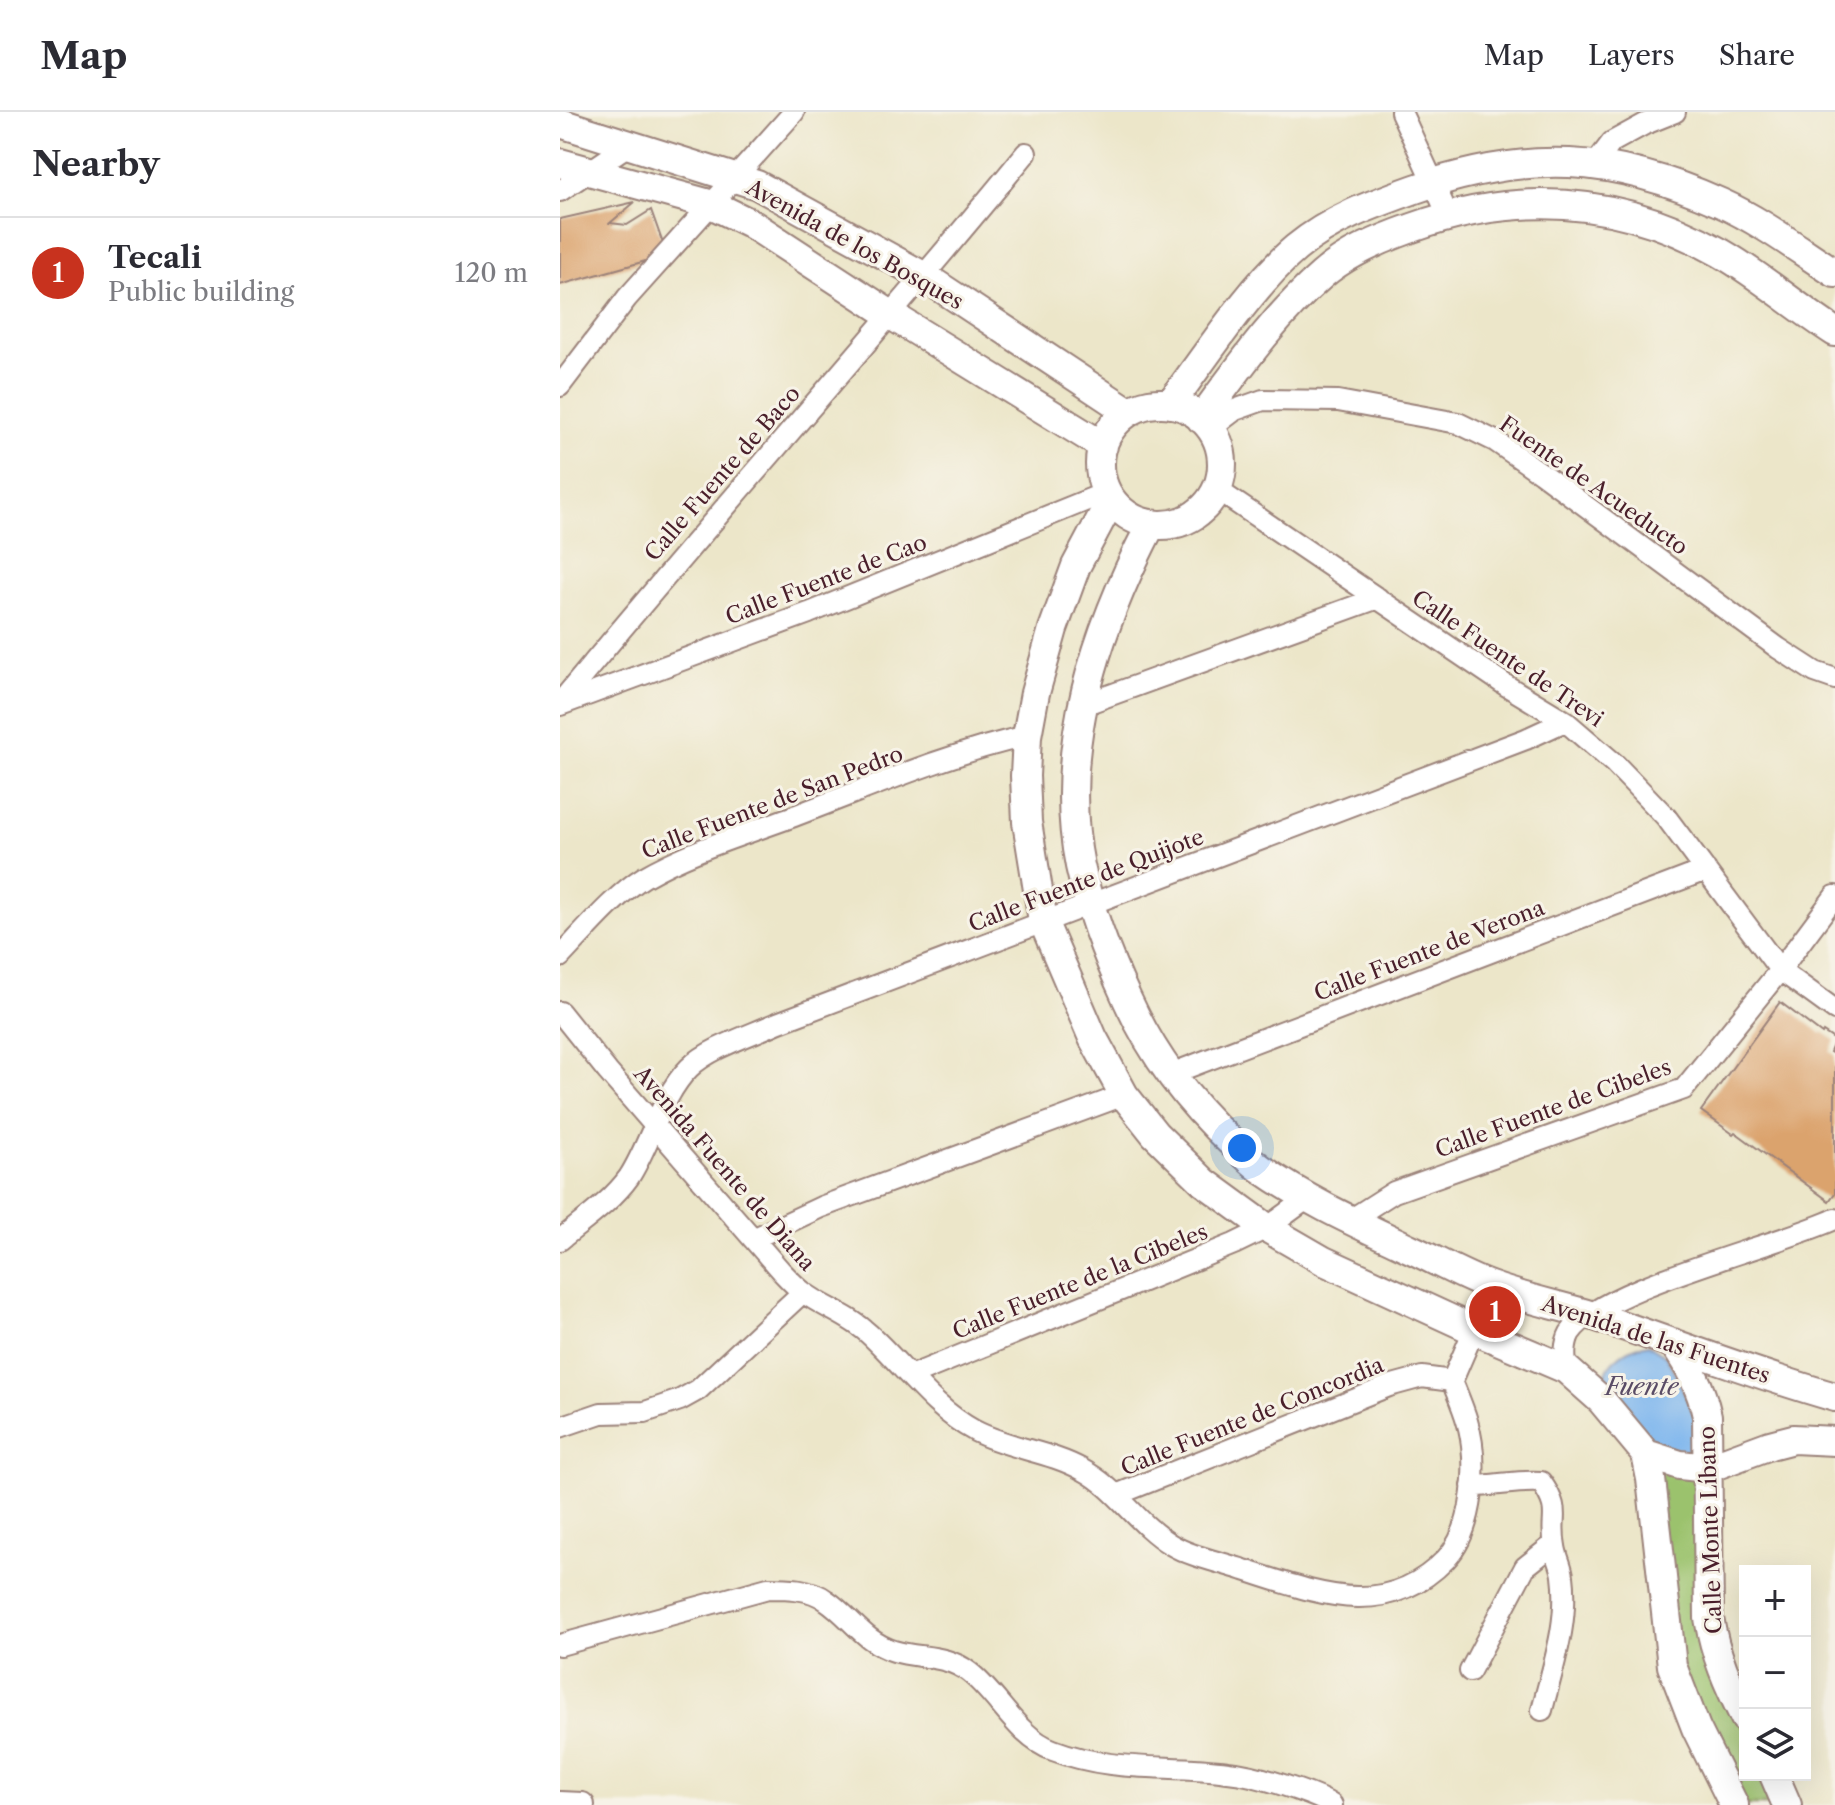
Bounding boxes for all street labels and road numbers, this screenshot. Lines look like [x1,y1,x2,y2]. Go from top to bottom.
street label: Avenida de los Bosques [741,173,968,315]
street label: Calle Fuente de Baco [639,380,806,566]
street label: Fuente de Acueducto [1494,410,1693,561]
street label: Calle Fuente de Cao [722,529,931,630]
street label: Calle Fuente de Trevi [1407,584,1609,733]
street label: Calle Fuente de San Pedro [638,740,907,865]
street label: Calle Fuente de Quijote [965,823,1208,938]
street label: Calle Fuente de Verona [1310,894,1549,1007]
street label: Calle Fuente de Cibeles [1432,1053,1675,1164]
street label: Avenida Fuente de Diana [628,1060,821,1277]
street label: Calle Fuente de la Cibeles [949,1218,1212,1345]
street label: Avenida de las Fuentes [1538,1290,1774,1388]
street label: Calle Fuente de Concordia [1117,1351,1388,1482]
street label: Calle Monte Líbano [1693,1426,1728,1634]

